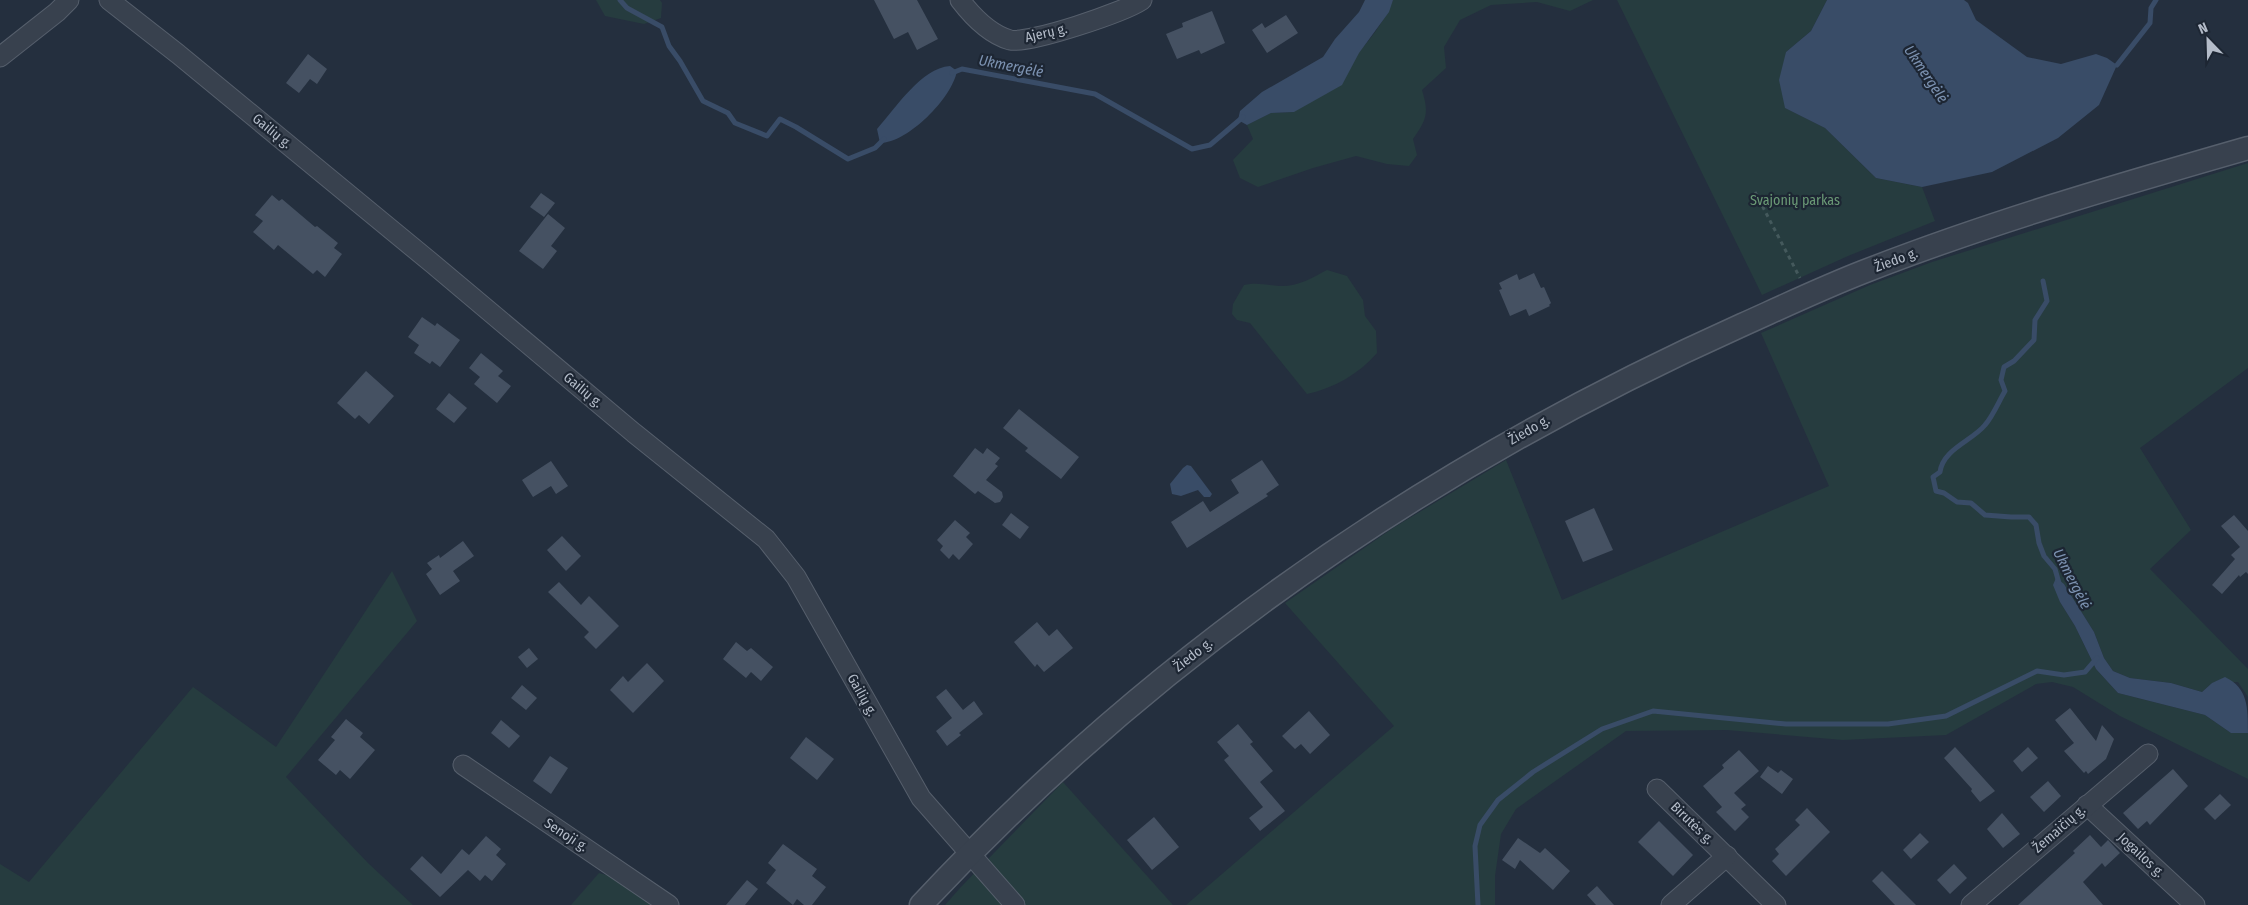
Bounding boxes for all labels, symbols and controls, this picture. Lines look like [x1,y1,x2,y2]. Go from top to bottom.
north arrow [2183,15,2233,65]
text: N [2196,19,2210,38]
street label: Ajerų g. [1023,20,1069,46]
water label: Ukmergėlė [1900,42,1952,106]
water label: Ukmergėlė [977,51,1045,81]
street label: Gailių g. [249,110,295,152]
park label: Svajonių parkas [1750,192,1840,209]
street label: Žiedo g. [1872,243,1920,276]
street label: Gailių g. [560,369,606,411]
street label: Žiedo g. [1505,411,1553,449]
water label: Ukmergėlė [2049,546,2095,612]
street label: Žiedo g. [1170,634,1216,675]
street label: Gailių g. [843,671,881,719]
street label: Birutės g. [1667,798,1717,848]
street label: Žemaičių g. [2029,801,2089,856]
street label: Senoji g. [541,815,591,855]
street label: Jogailos g. [2114,829,2168,881]

